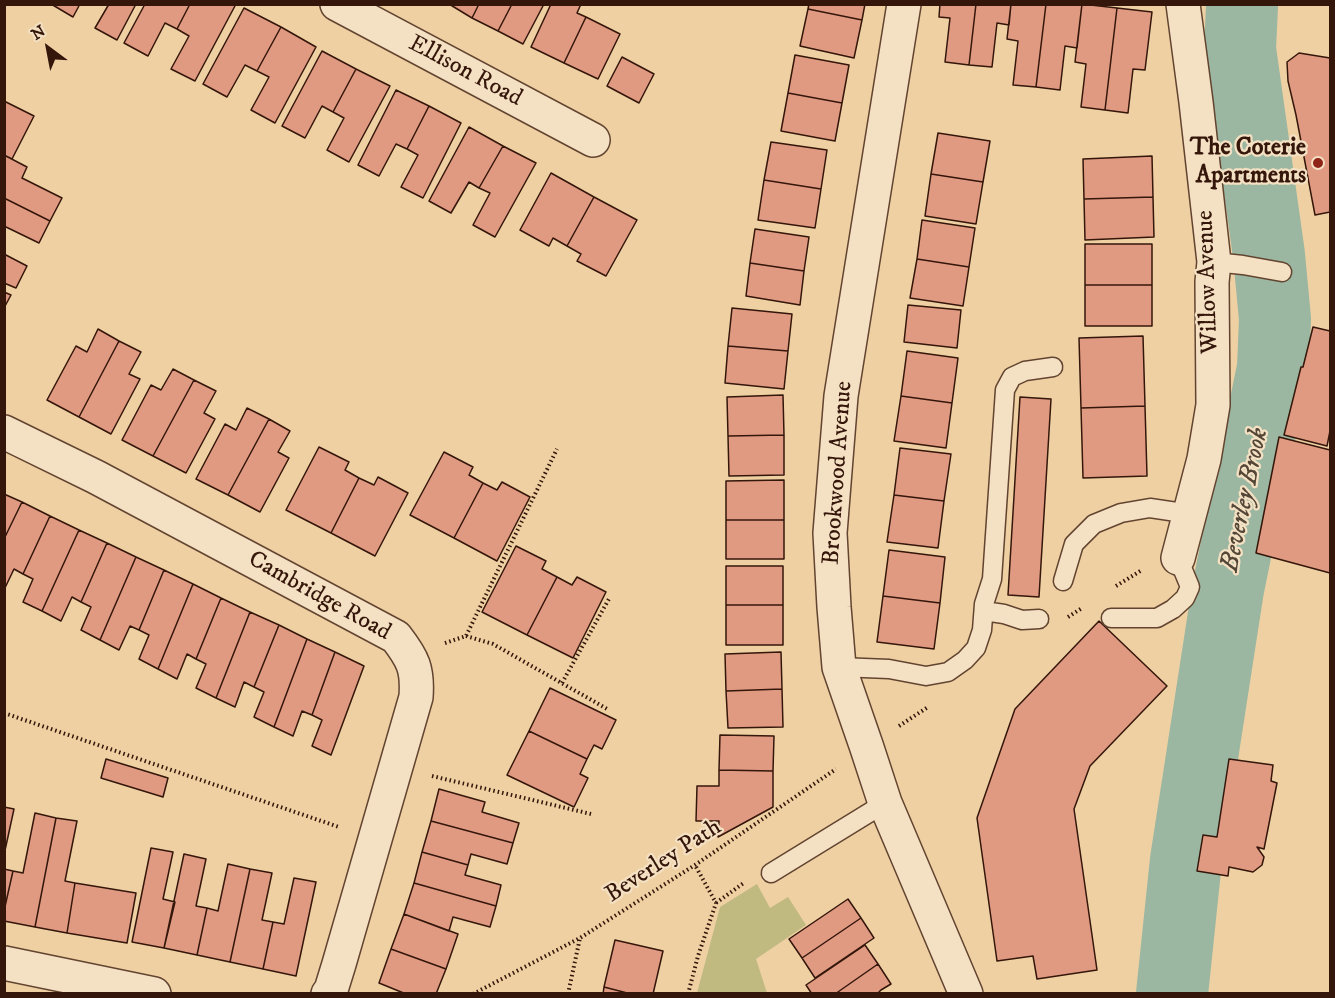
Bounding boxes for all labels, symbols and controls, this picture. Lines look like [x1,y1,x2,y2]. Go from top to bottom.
north arrow [18,18,78,78]
text: N [28,21,49,45]
street label: Ellison Road [403,30,527,114]
place label: The Coterie Apartments [1190,135,1306,191]
marker: The Coterie Apartments [1311,156,1325,170]
street label: Willow Avenue [1192,210,1226,354]
street label: Brookwood Avenue [818,380,860,566]
water label: Beverley Brook [1216,425,1276,575]
street label: Cambridge Road [243,546,395,648]
street label: Beverley Path [601,814,727,910]

